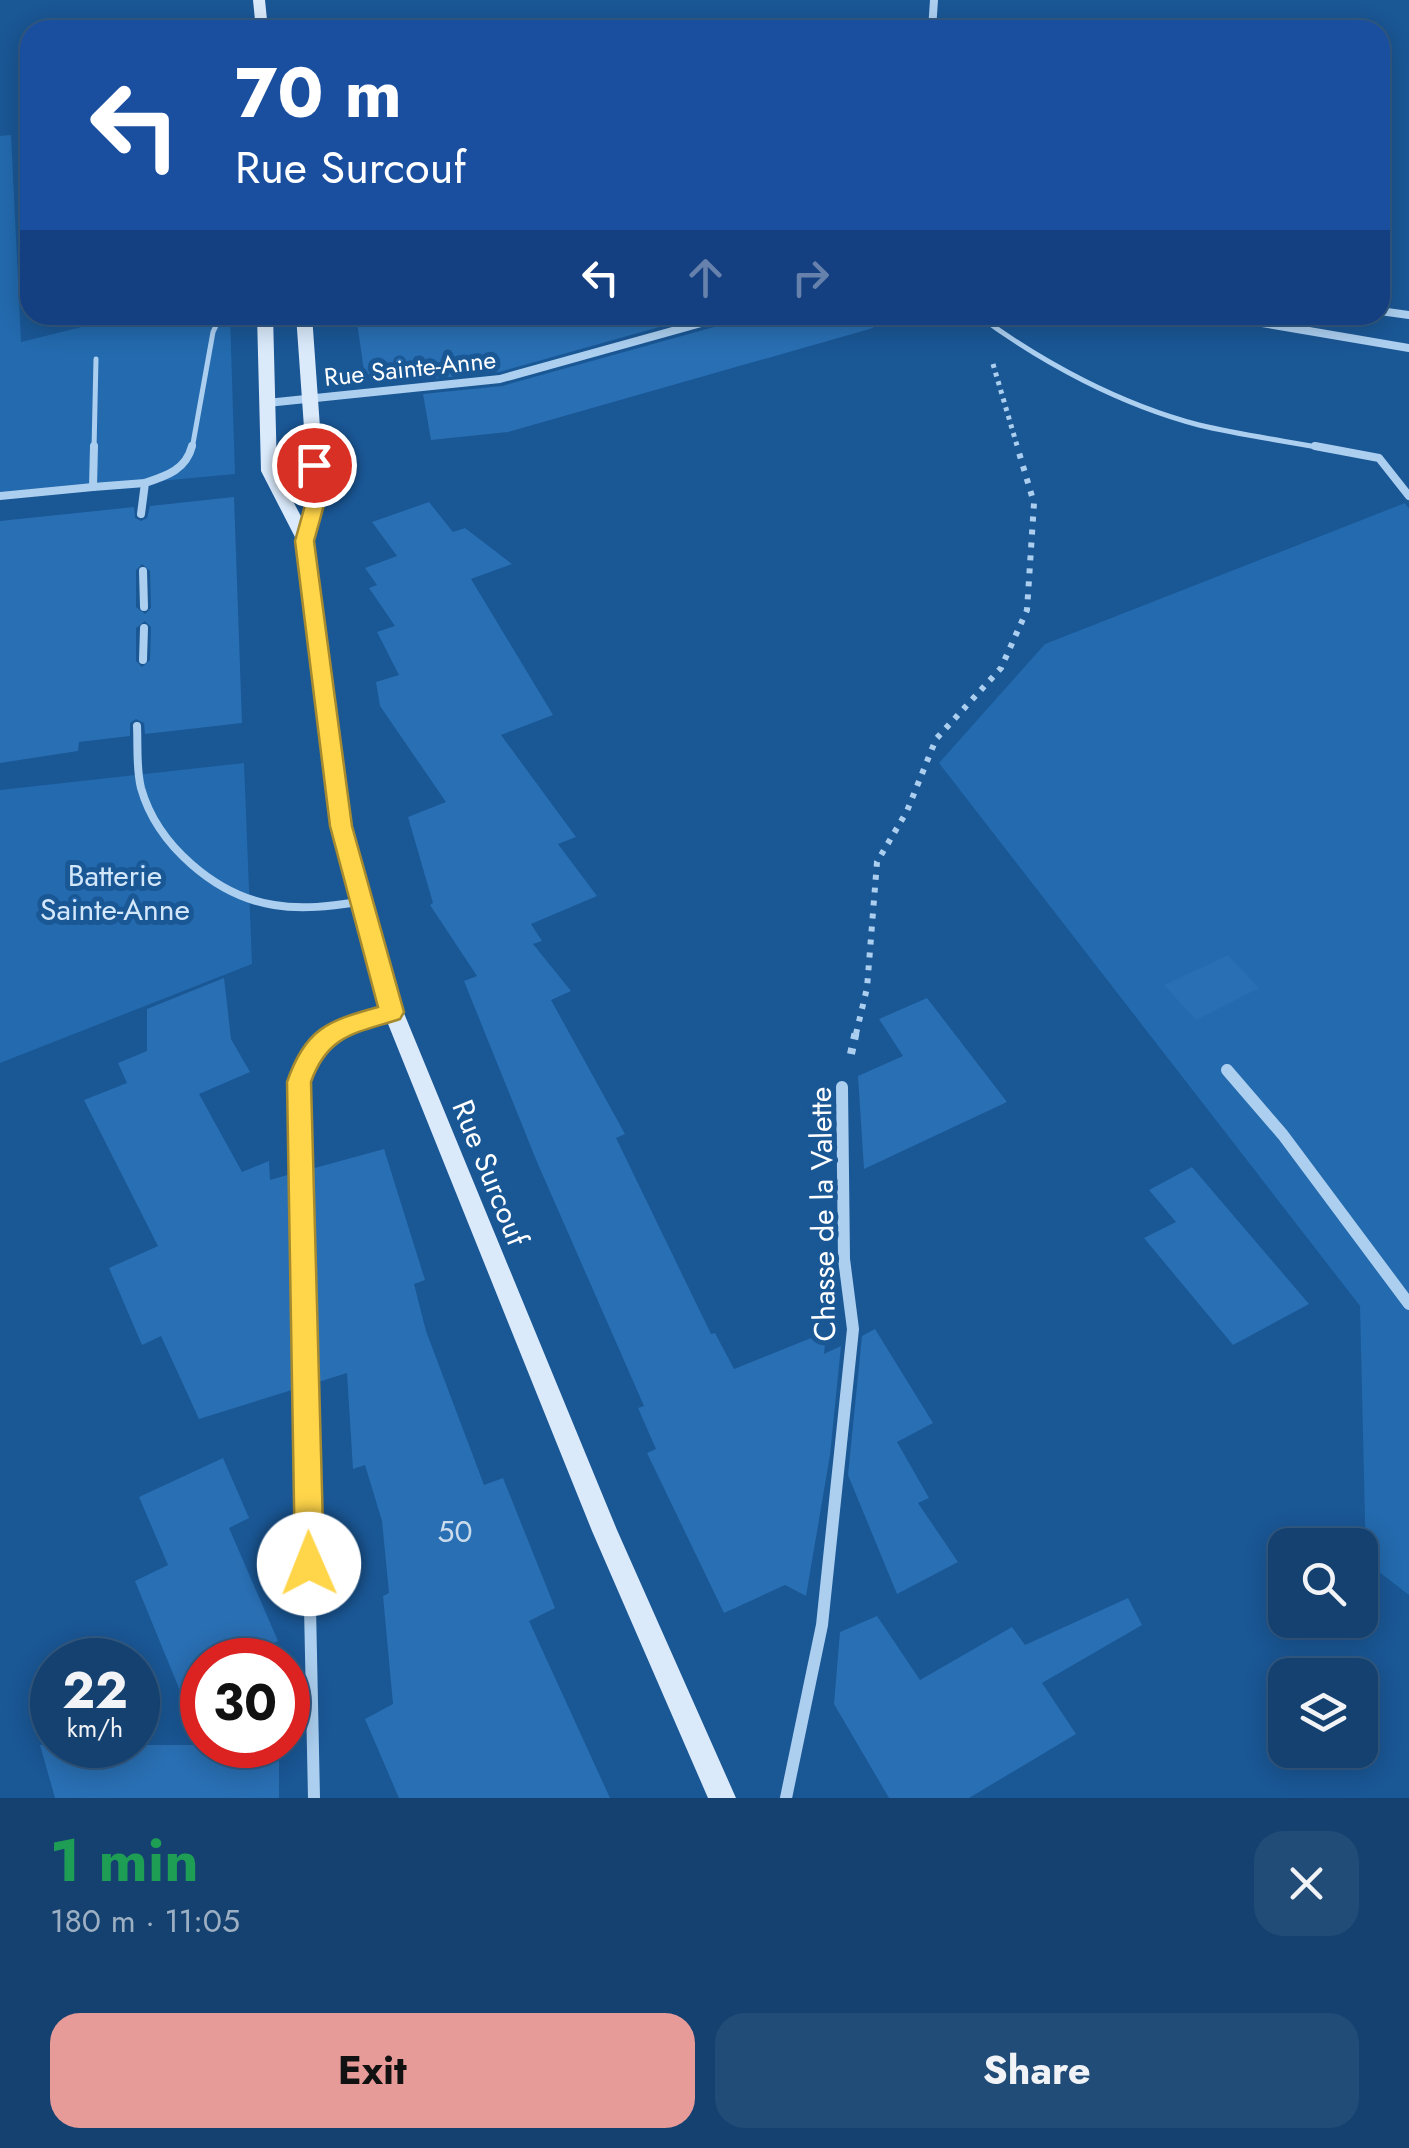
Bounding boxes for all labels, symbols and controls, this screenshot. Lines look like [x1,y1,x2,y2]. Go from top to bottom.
text: 70 m [235,42,402,143]
icon: left [70,60,200,190]
text: Rue Surcouf [235,135,466,200]
icon: left [573,250,628,305]
icon: ahead [678,250,733,305]
icon: right [783,250,838,305]
street label: Rue Sainte-Anne [322,341,498,395]
pin [272,423,357,508]
icon: arrive [287,438,342,493]
park label: Batterie Sainte-Anne [40,854,190,931]
street label: Chasse de la Valette [799,1086,846,1342]
street label: Rue Surcouf [442,1093,540,1254]
house number: 50 [438,1510,472,1553]
position arrow [257,1512,361,1616]
map controls [1268,1528,1378,1768]
button: search [1268,1528,1378,1638]
speed limit sign: 30 [180,1638,310,1768]
text: 22 [62,1654,128,1727]
button: layers [1268,1658,1378,1768]
text: km/h [67,1710,123,1746]
text: 1 min [50,1817,199,1904]
button: close [1254,1831,1359,1936]
text: 180 m · 11:05 [50,1898,240,1944]
button: Exit [50,2013,695,2128]
button: Share [715,2013,1359,2128]

